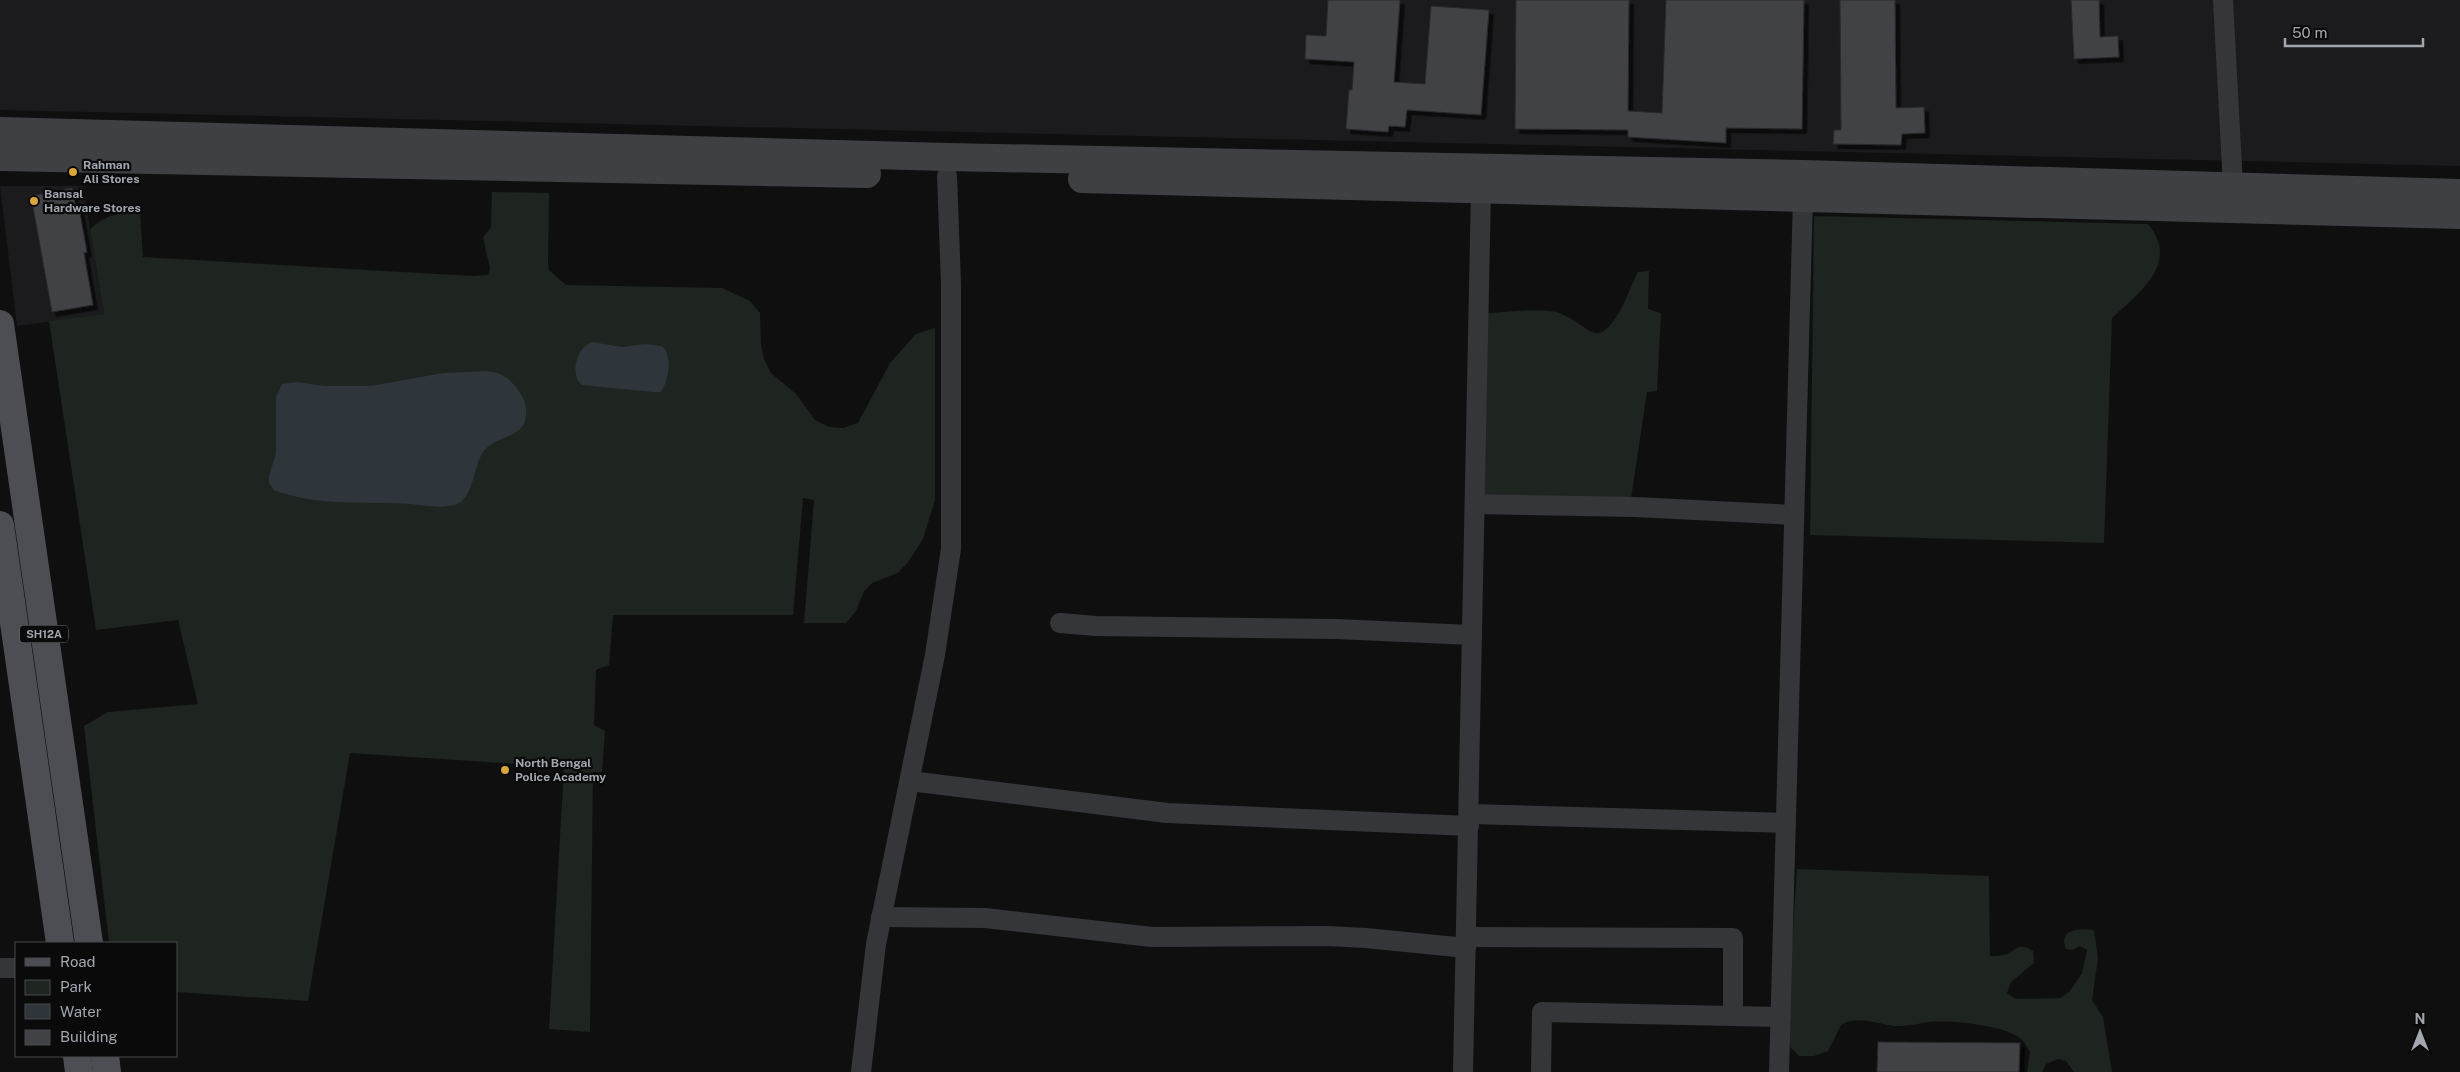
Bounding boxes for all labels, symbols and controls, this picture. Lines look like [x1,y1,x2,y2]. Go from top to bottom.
scale bar [2285,15,2422,47]
text: 50 m [2292,24,2327,41]
place label: Rahman Ali Stores [83,158,140,186]
marker: Rahman Ali Stores [67,166,79,178]
place label: Bansal Hardware Stores [44,187,141,215]
marker: Bansal Hardware Stores [28,195,40,207]
road number: SH12A [20,626,68,642]
place label: North Bengal Police Academy [515,756,606,784]
marker: North Bengal Police Academy [499,764,511,776]
legend [15,942,178,1057]
text: Road [60,953,96,970]
text: Park [60,978,92,995]
text: Water [60,1003,102,1020]
north arrow [2395,1007,2445,1057]
text: N [2415,1011,2425,1027]
text: Building [60,1028,118,1045]

